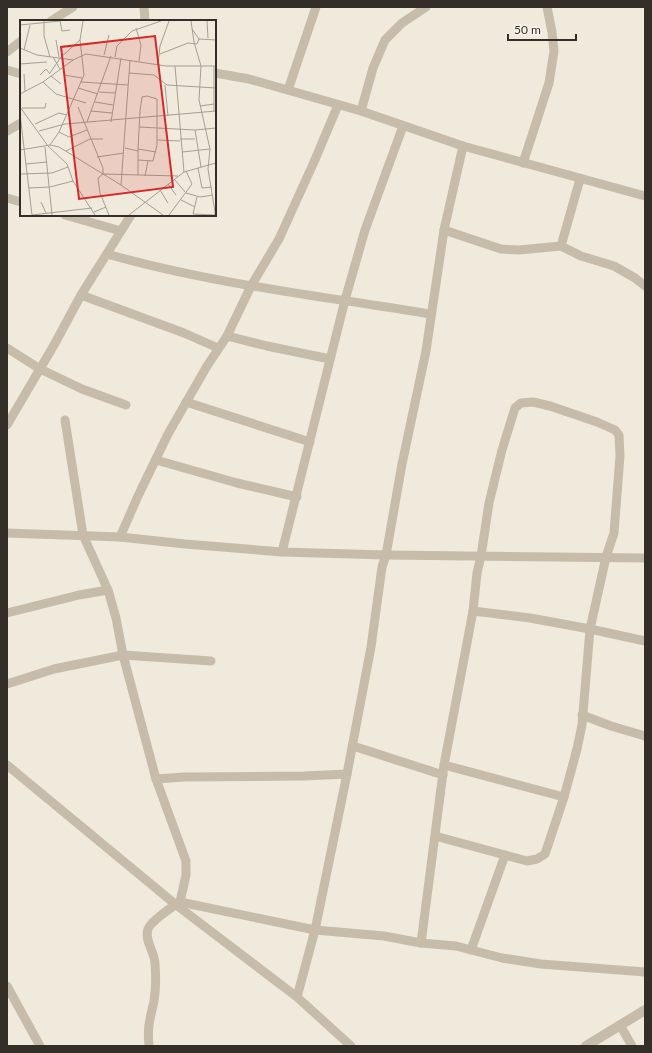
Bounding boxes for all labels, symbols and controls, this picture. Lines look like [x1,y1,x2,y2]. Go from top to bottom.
scale bar [508,16,576,42]
inset map [20,20,216,216]
text: 50 m [514,22,541,37]

